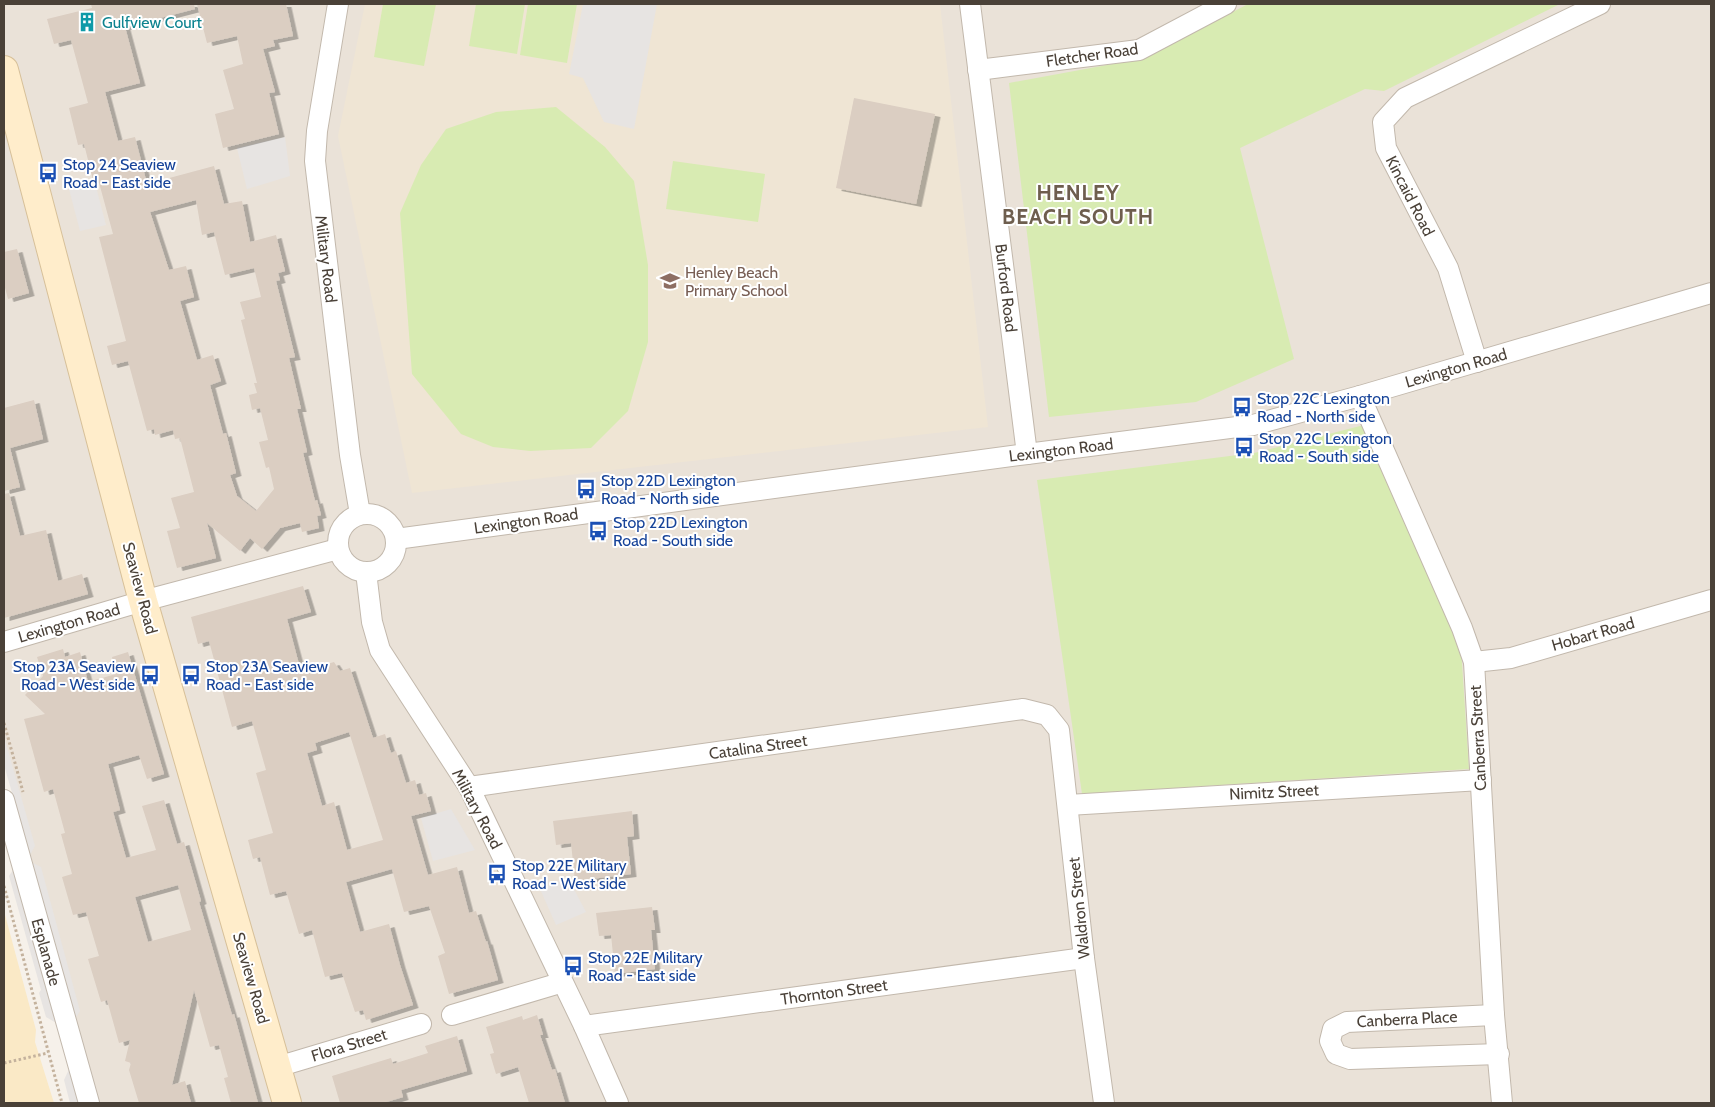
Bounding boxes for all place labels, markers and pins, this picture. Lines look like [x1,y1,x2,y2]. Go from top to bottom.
building icon: Gulfview Court [76,11,98,33]
place label: Gulfview Court [102,13,203,32]
place label: Stop 24 Seaview Road - East side [63,155,176,192]
bus stop icon: Stop 24 Seaview Road - East side [37,162,59,184]
place label: Henley Beach Primary School [685,263,788,300]
school or university icon: Henley Beach Primary School [659,270,681,292]
place label: Stop 22C Lexington Road - North side [1257,389,1390,426]
bus stop icon: Stop 22C Lexington Road - North side [1231,396,1253,418]
place label: Stop 22C Lexington Road - South side [1259,429,1392,466]
bus stop icon: Stop 22C Lexington Road - South side [1233,436,1255,458]
place label: Stop 22D Lexington Road - North side [601,471,736,508]
bus stop icon: Stop 22D Lexington Road - North side [575,478,597,500]
place label: Stop 22D Lexington Road - South side [613,513,748,550]
bus stop icon: Stop 22D Lexington Road - South side [587,520,609,542]
place label: Stop 23A Seaview Road - West side [13,657,135,694]
place label: Stop 23A Seaview Road - East side [206,657,329,694]
bus stop icon: Stop 23A Seaview Road - West side [139,664,161,686]
bus stop icon: Stop 23A Seaview Road - East side [180,664,202,686]
place label: Stop 22E Military Road - West side [512,856,627,893]
bus stop icon: Stop 22E Military Road - West side [486,863,508,885]
place label: Stop 22E Military Road - East side [588,948,703,985]
bus stop icon: Stop 22E Military Road - East side [562,955,584,977]

